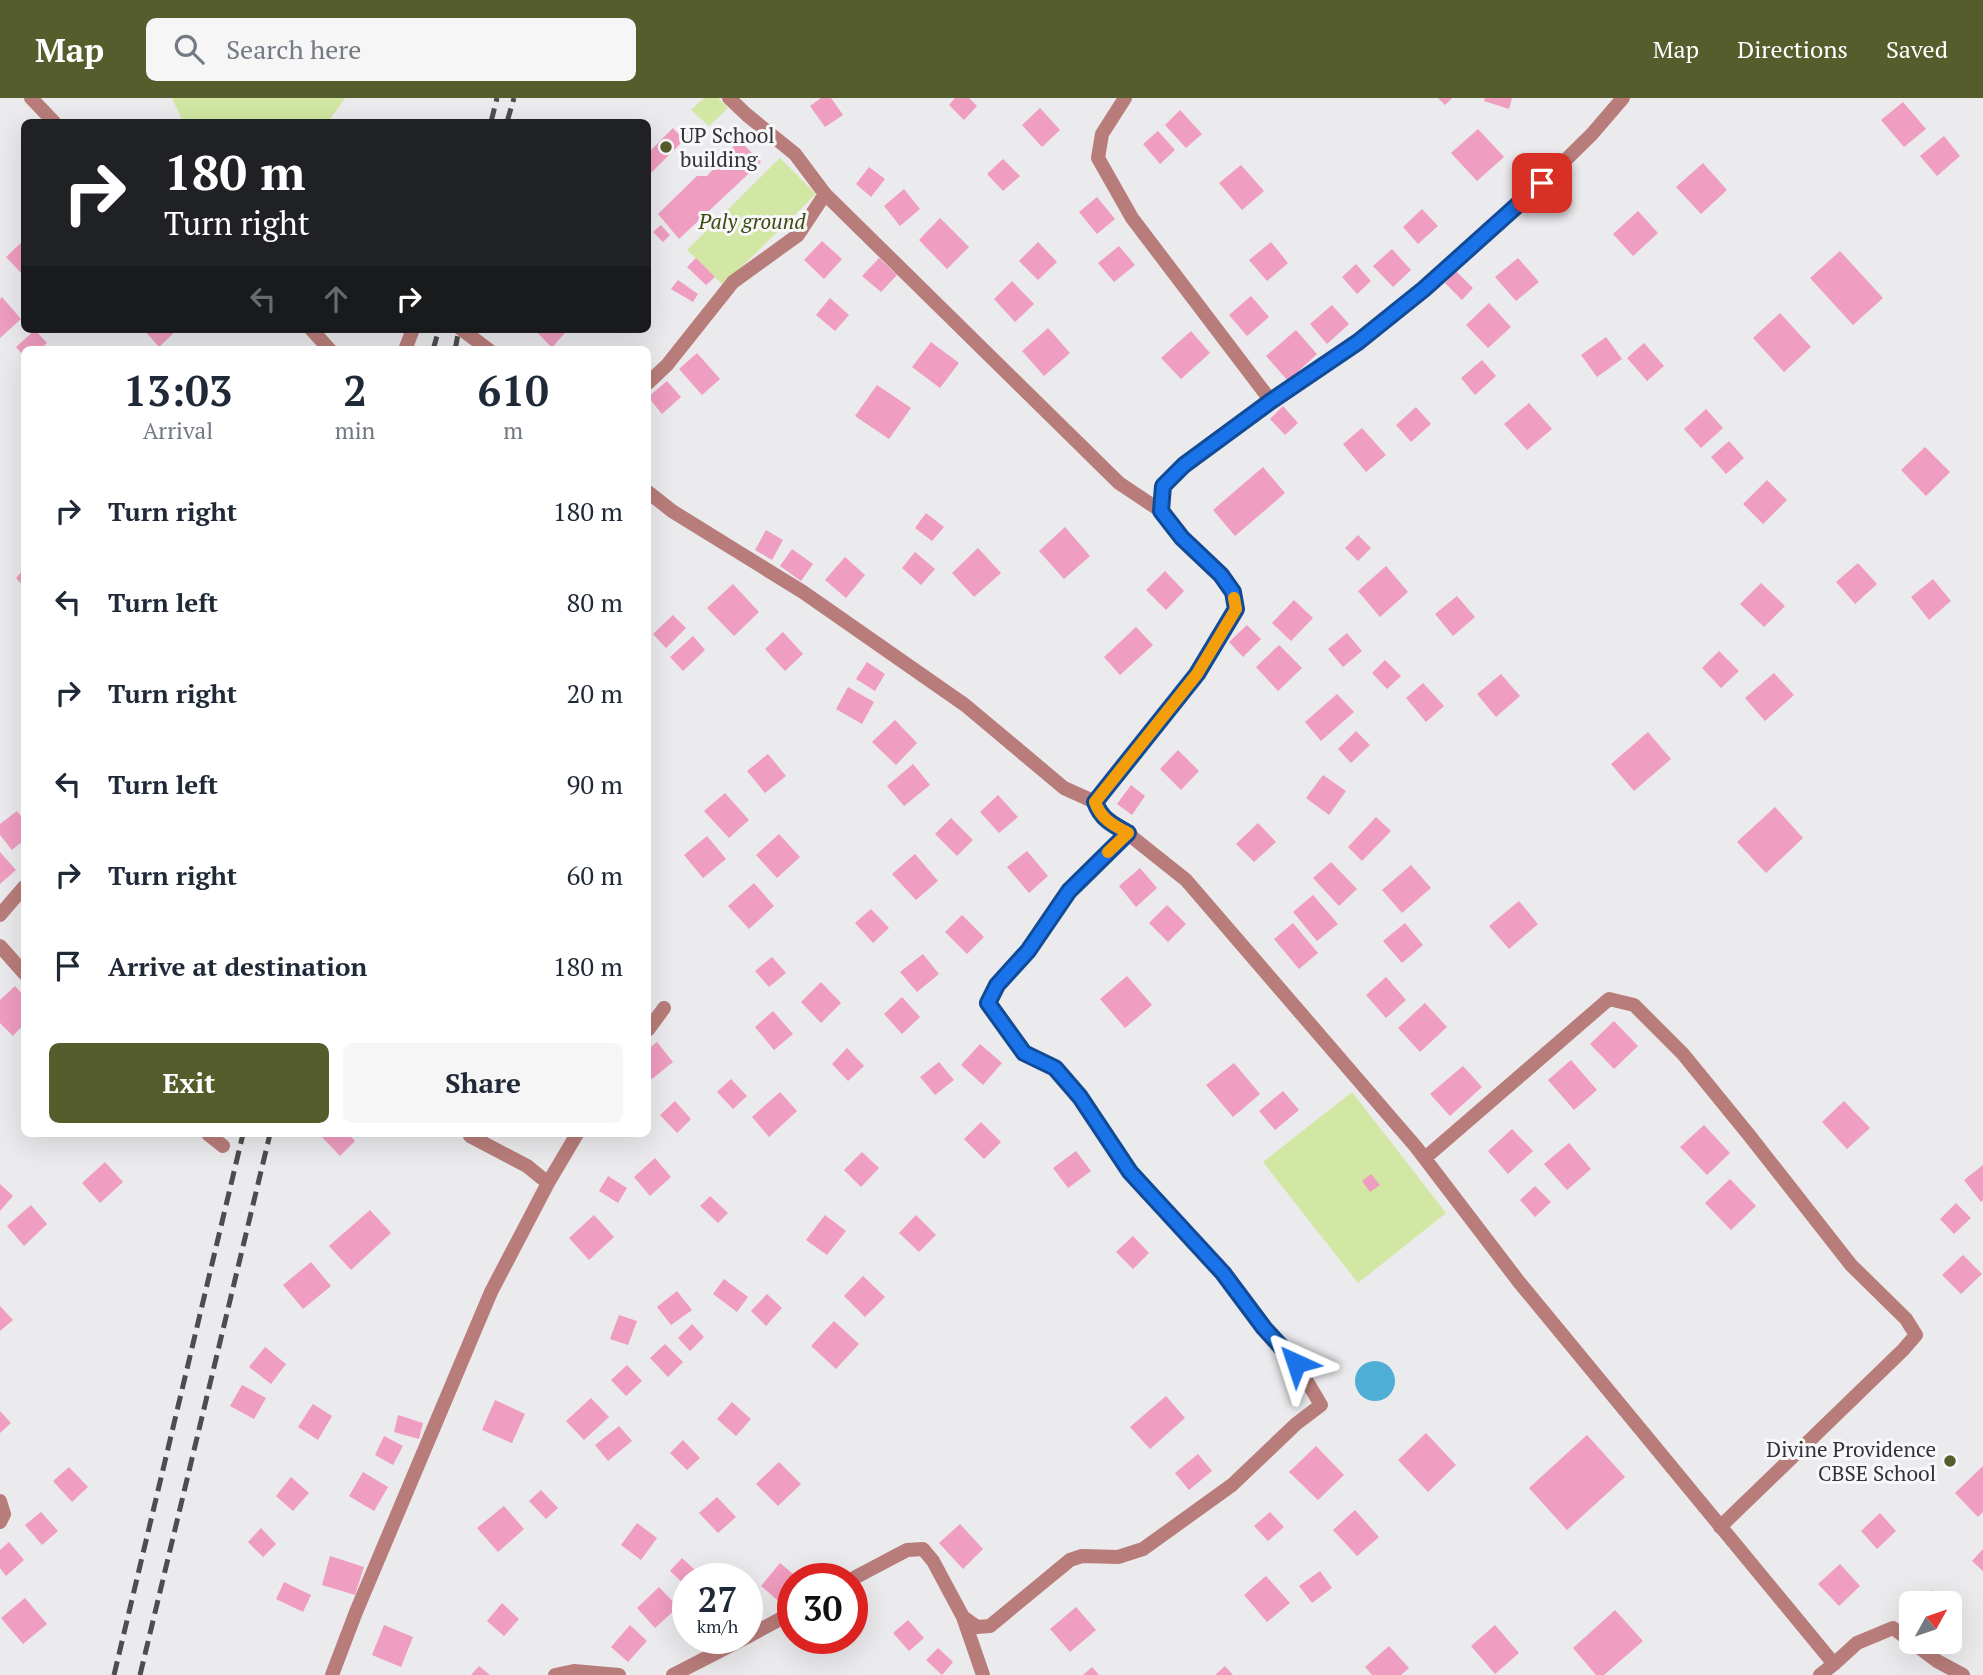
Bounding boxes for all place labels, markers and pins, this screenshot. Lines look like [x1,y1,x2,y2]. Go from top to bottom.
place label: UP School building [680,121,775,173]
marker: UP School building [658,139,674,155]
pin [1512,153,1572,213]
place label: Divine Providence CBSE School [1766,1435,1936,1487]
marker: Divine Providence CBSE School [1942,1453,1958,1469]

